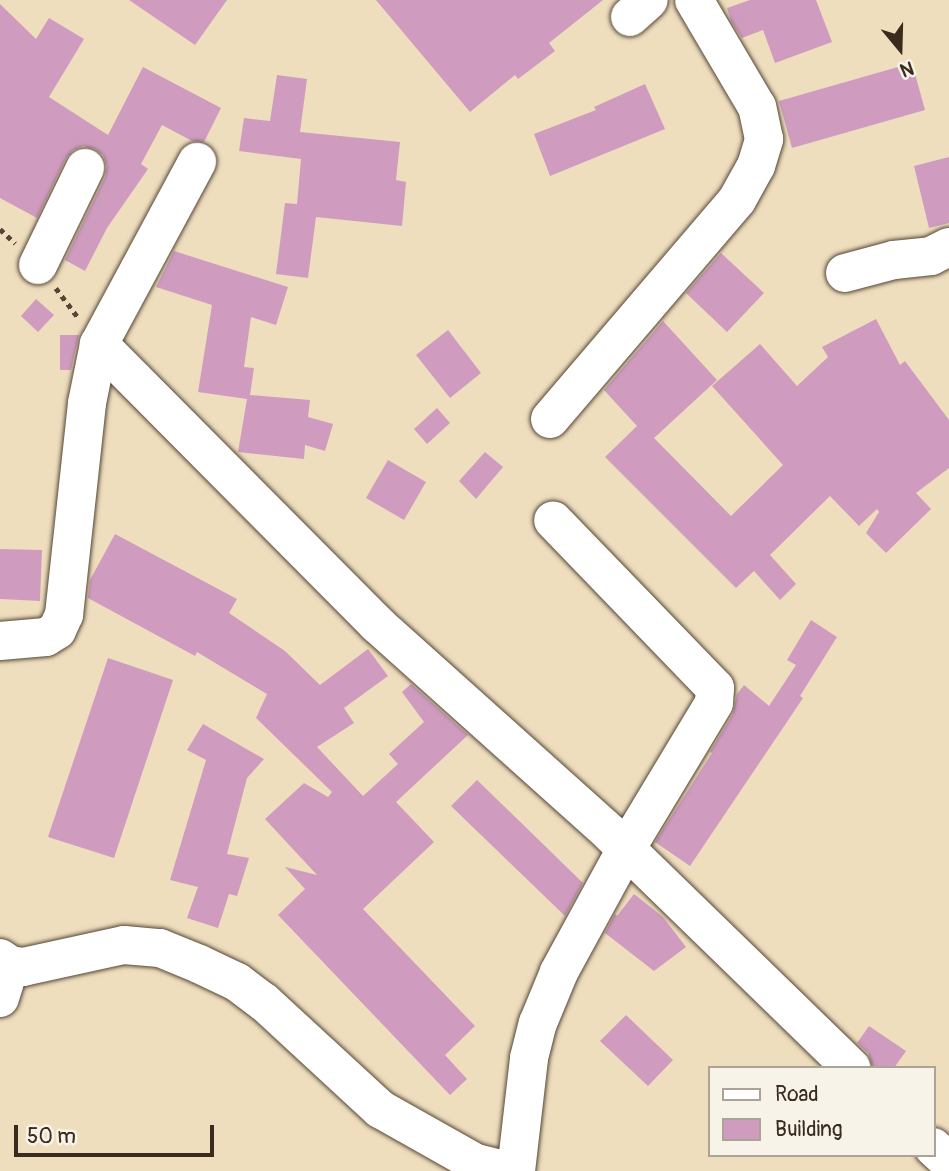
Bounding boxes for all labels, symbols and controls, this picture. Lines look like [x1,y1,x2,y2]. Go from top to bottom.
north arrow [865,14,935,84]
text: N [897,55,917,82]
legend [708,1066,935,1157]
text: Road [775,1081,819,1108]
scale bar [18,1112,217,1156]
text: Building [775,1116,842,1143]
text: 50 m [27,1123,76,1150]

